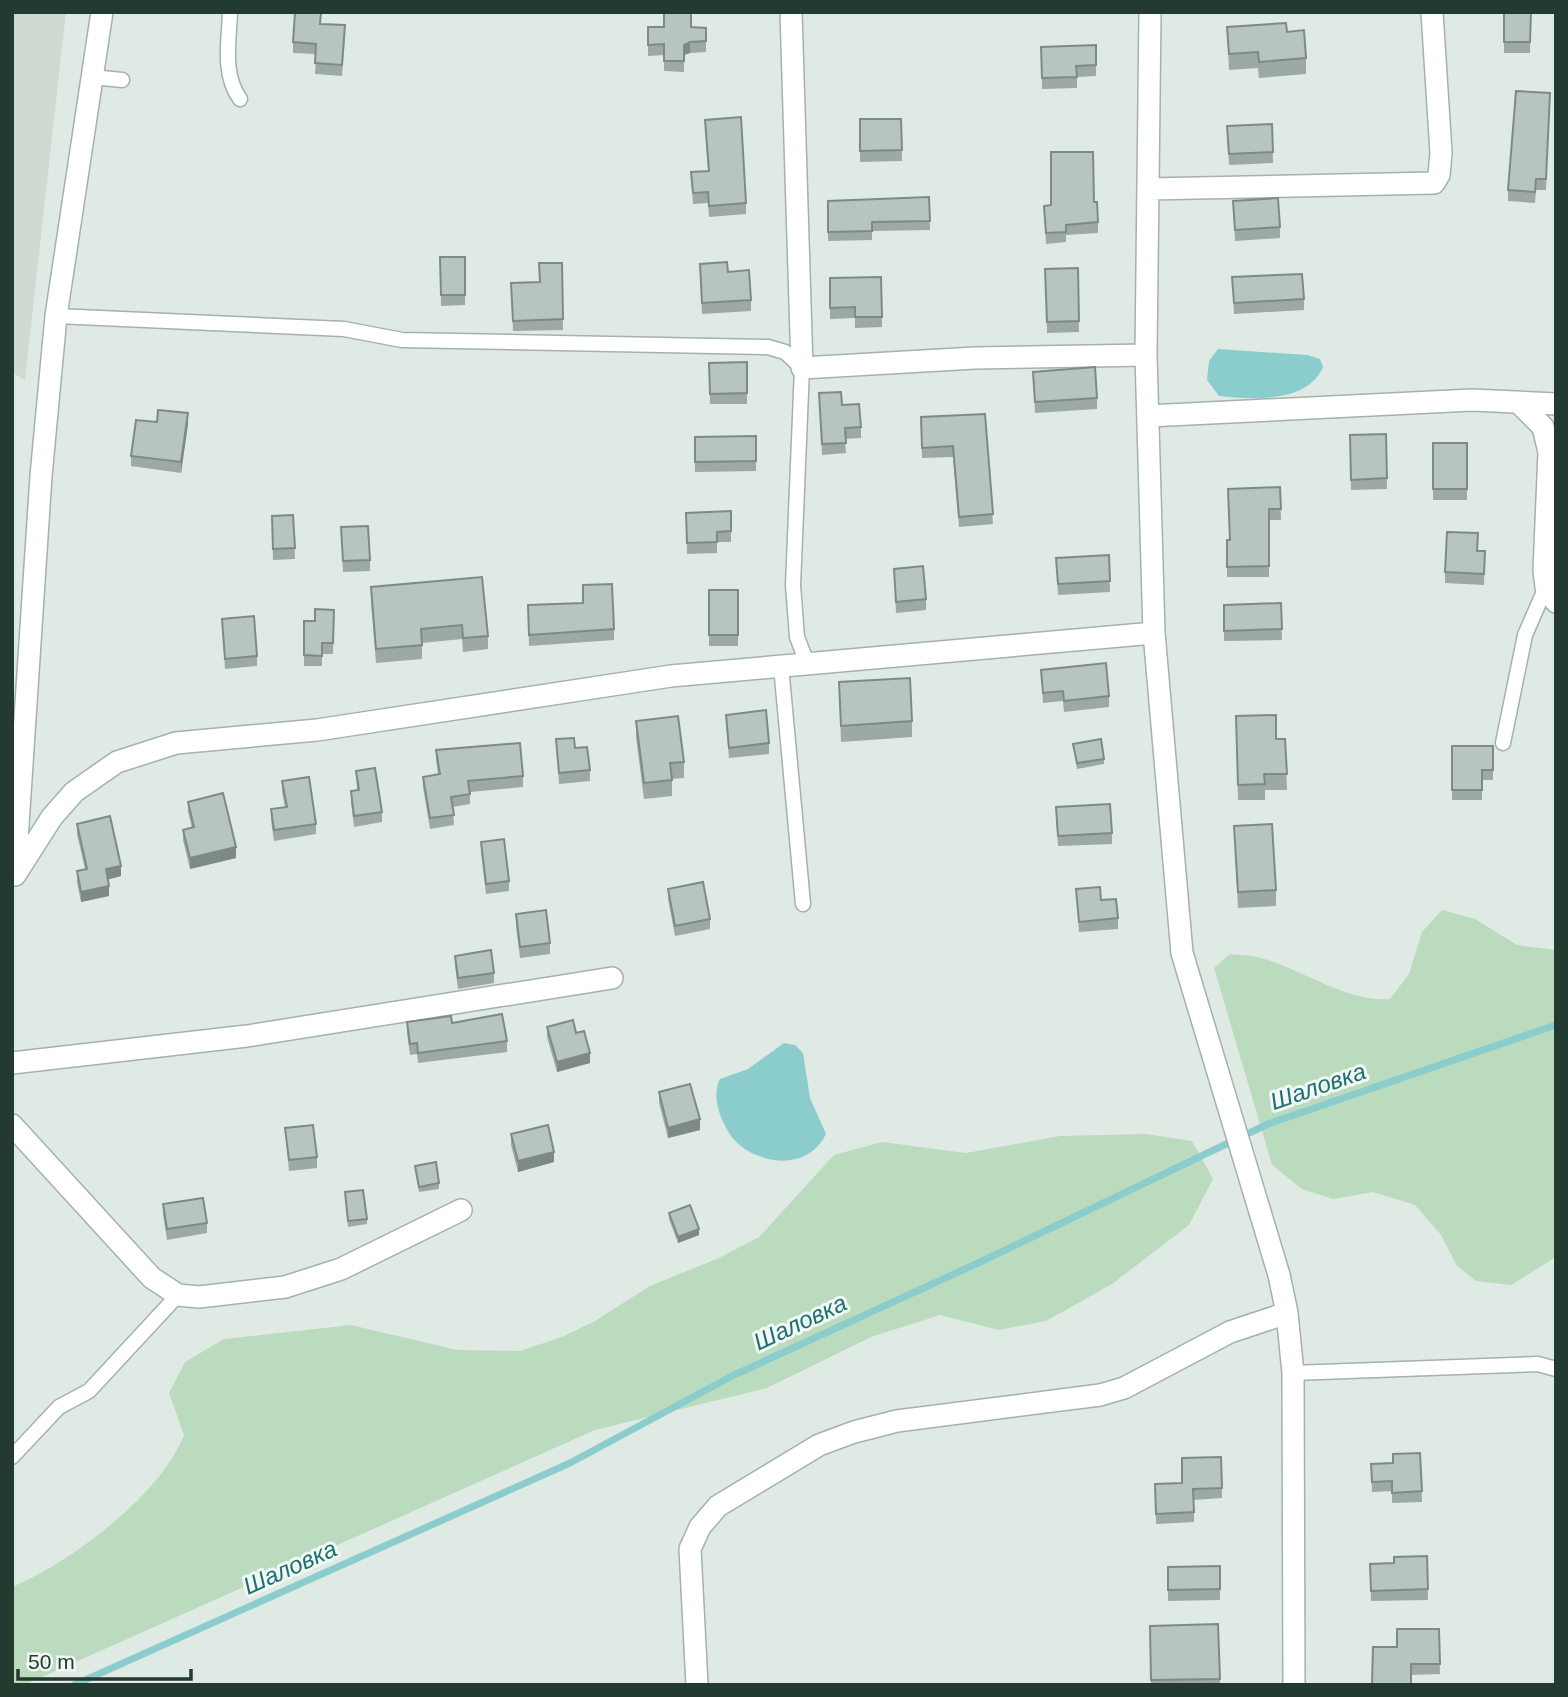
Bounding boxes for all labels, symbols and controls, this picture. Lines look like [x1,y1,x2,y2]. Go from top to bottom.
water label: Шаловка [1267,1057,1369,1115]
water label: Шаловка [749,1289,851,1355]
water label: Шаловка [239,1534,341,1600]
scale bar [18,1638,191,1682]
text: 50 m [28,1650,75,1673]

